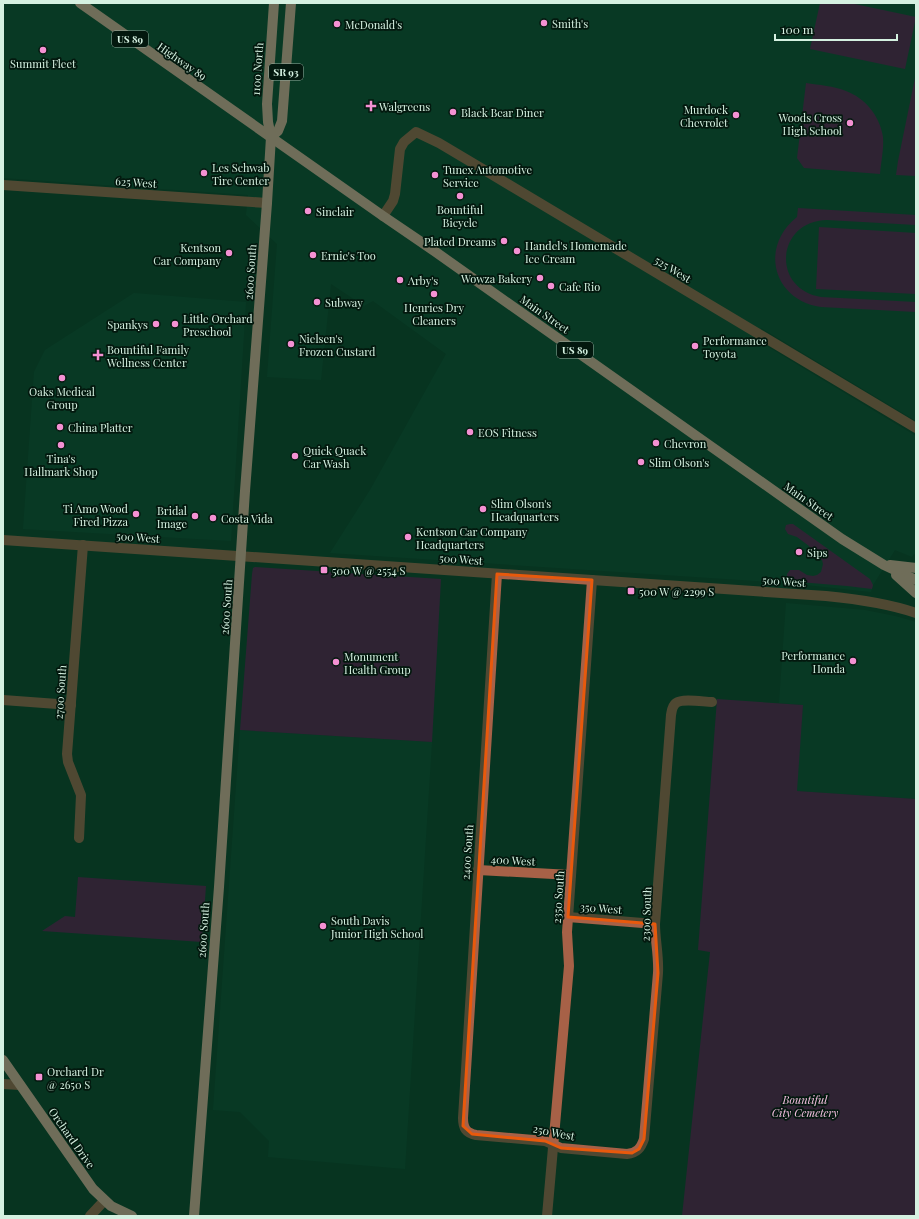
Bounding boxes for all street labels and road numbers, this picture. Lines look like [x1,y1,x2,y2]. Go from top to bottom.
road number: US 89 [112,31,148,47]
street label: Highway 89 [154,39,210,84]
street label: 1100 North [248,42,266,96]
road number: SR 93 [269,64,303,80]
street label: 625 West [115,173,157,191]
street label: 2600 South [241,243,259,300]
street label: 525 West [652,252,694,286]
street label: Main Street [517,291,573,337]
road number: US 89 [557,342,593,358]
street label: Main Street [781,478,837,524]
street label: 500 West [116,528,160,546]
street label: 500 West [439,550,483,568]
street label: 500 West [762,572,806,590]
street label: 2600 South [217,578,235,635]
street label: 2700 South [51,664,69,720]
street label: 2400 South [458,823,476,880]
street label: 400 West [490,851,536,869]
street label: 2350 South [549,870,567,924]
street label: 2300 South [638,886,654,942]
street label: 350 West [579,899,623,917]
street label: 2600 South [194,901,212,958]
street label: Orchard Drive [46,1105,99,1172]
street label: 250 West [532,1121,576,1143]

